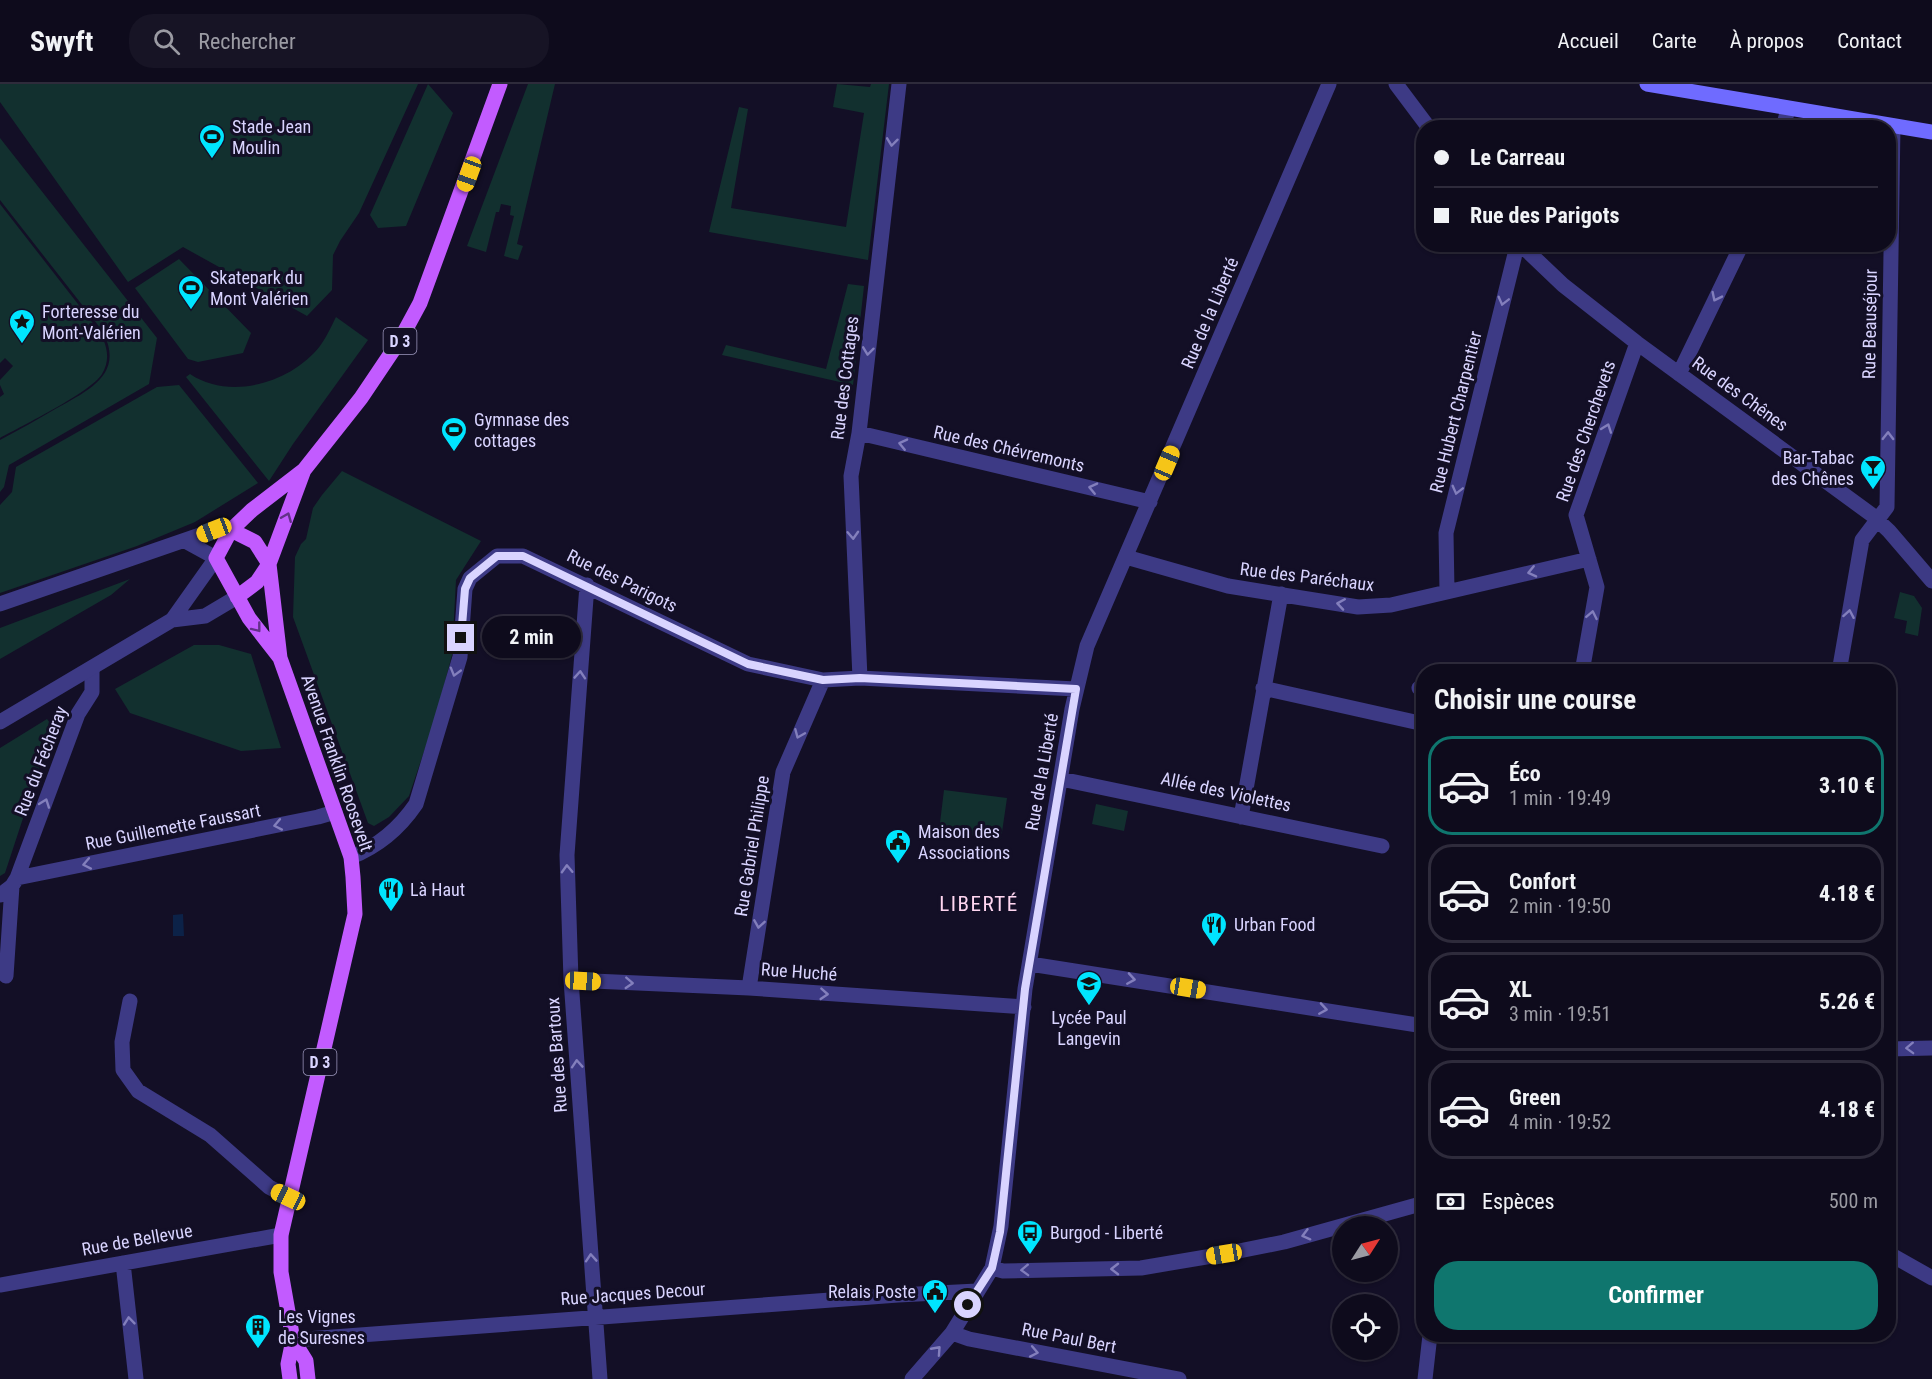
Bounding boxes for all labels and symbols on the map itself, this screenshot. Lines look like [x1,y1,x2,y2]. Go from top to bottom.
place label: Stade Jean Moulin [232,116,311,158]
sports icon: Stade Jean Moulin [197,122,227,160]
one-way arrow [886,138,899,147]
car [454,154,484,194]
street label: Rue de la Liberté [1177,254,1242,372]
place label: Skatepark du Mont Valérien [210,267,308,309]
street label: Rue Beauséjour [1858,268,1881,379]
sports icon: Skatepark du Mont Valérien [176,273,206,311]
one-way arrow [1712,291,1724,302]
one-way arrow [1498,296,1511,306]
place label: Forteresse du Mont-Valérien [42,301,141,343]
place icon: Forteresse du Mont-Valérien [7,307,37,345]
street label: Rue des Cottages [826,315,863,441]
road number: D 3 [384,328,416,354]
street label: Rue Hubert Charpentier [1425,328,1486,495]
one-way arrow [862,346,875,355]
street label: Rue des Chênes [1688,352,1792,435]
street label: Rue des Cherchevets [1551,357,1620,504]
place label: Gymnase des cottages [474,409,569,451]
sports icon: Gymnase des cottages [439,415,469,453]
street label: Rue des Chévremonts [932,421,1087,476]
one-way arrow [1599,424,1612,434]
one-way arrow [1882,431,1894,440]
one-way arrow [899,438,909,451]
car [1152,443,1182,483]
place label: Bar-Tabac des Chênes [1772,447,1854,489]
bar icon: Bar-Tabac des Chênes [1858,453,1888,491]
one-way arrow [1088,483,1098,496]
one-way arrow [1451,485,1464,495]
one-way arrow [280,512,292,523]
car [194,515,234,545]
one-way arrow [847,530,860,539]
street label: Rue des Parigots [564,545,681,616]
street label: Rue des Paréchaux [1239,558,1375,595]
one-way arrow [1527,564,1537,577]
one-way arrow [1337,598,1347,611]
one-way arrow [1585,610,1598,620]
one-way arrow [1842,610,1855,620]
callout: 2 min [482,617,581,659]
one-way arrow [249,622,260,633]
route end [447,624,474,651]
one-way arrow [450,666,462,677]
one-way arrow [573,670,586,679]
street label: Avenue Franklin Roosevelt [297,672,378,854]
street label: Rue du Fécheray [10,702,71,819]
street label: Rue de la Liberté [1021,712,1062,832]
one-way arrow [795,728,807,739]
street label: Allée des Violettes [1159,767,1293,816]
street label: Rue Gabriel Philippe [730,774,773,918]
one-way arrow [38,799,50,810]
street label: Rue Guillemette Faussart [83,799,262,854]
one-way arrow [274,818,284,831]
place label: Maison des Associations [918,821,1010,863]
public building icon: Maison des Associations [883,827,913,865]
one-way arrow [82,857,92,870]
one-way arrow [561,864,573,873]
restaurant icon: Là Haut [376,875,406,913]
place label: Là Haut [410,879,465,900]
district label: LIBERTÉ [939,892,1019,916]
restaurant icon: Urban Food [1199,910,1229,948]
place label: Urban Food [1234,914,1315,935]
one-way arrow [754,919,766,928]
street label: Rue Huché [760,958,838,985]
school or university icon: Lycée Paul Langevin [1074,969,1104,1007]
car [565,971,601,991]
one-way arrow [1126,972,1135,984]
one-way arrow [625,976,634,989]
car [1169,976,1207,1000]
one-way arrow [819,987,828,1000]
street label: Rue des Bartoux [542,997,571,1113]
one-way arrow [1319,1003,1328,1015]
place label: Lycée Paul Langevin [1051,1007,1127,1049]
one-way arrow [1906,1042,1915,1054]
road number: D 3 [304,1049,336,1075]
one-way arrow [570,1059,583,1068]
car [268,1181,308,1213]
north arrow [1332,1216,1398,1282]
bus stop icon: Burgod - Liberté [1015,1218,1045,1256]
street label: Rue de Bellevue [80,1219,194,1260]
place label: Burgod - Liberté [1050,1222,1163,1243]
one-way arrow [1302,1228,1312,1241]
car [1205,1242,1243,1266]
one-way arrow [584,1254,597,1263]
one-way arrow [1110,1263,1119,1275]
one-way arrow [1020,1264,1029,1276]
public building icon: Relais Poste [920,1277,950,1315]
street label: Rue Jacques Decour [560,1278,707,1309]
place label: Relais Poste [828,1281,916,1302]
route start [954,1291,981,1318]
place label: Les Vignes de Suresnes [278,1306,365,1348]
building icon: Les Vignes de Suresnes [243,1312,273,1350]
one-way arrow [123,1316,136,1326]
street label: Rue Paul Bert [1020,1318,1118,1357]
one-way arrow [1029,1345,1039,1358]
one-way arrow [930,1347,941,1357]

